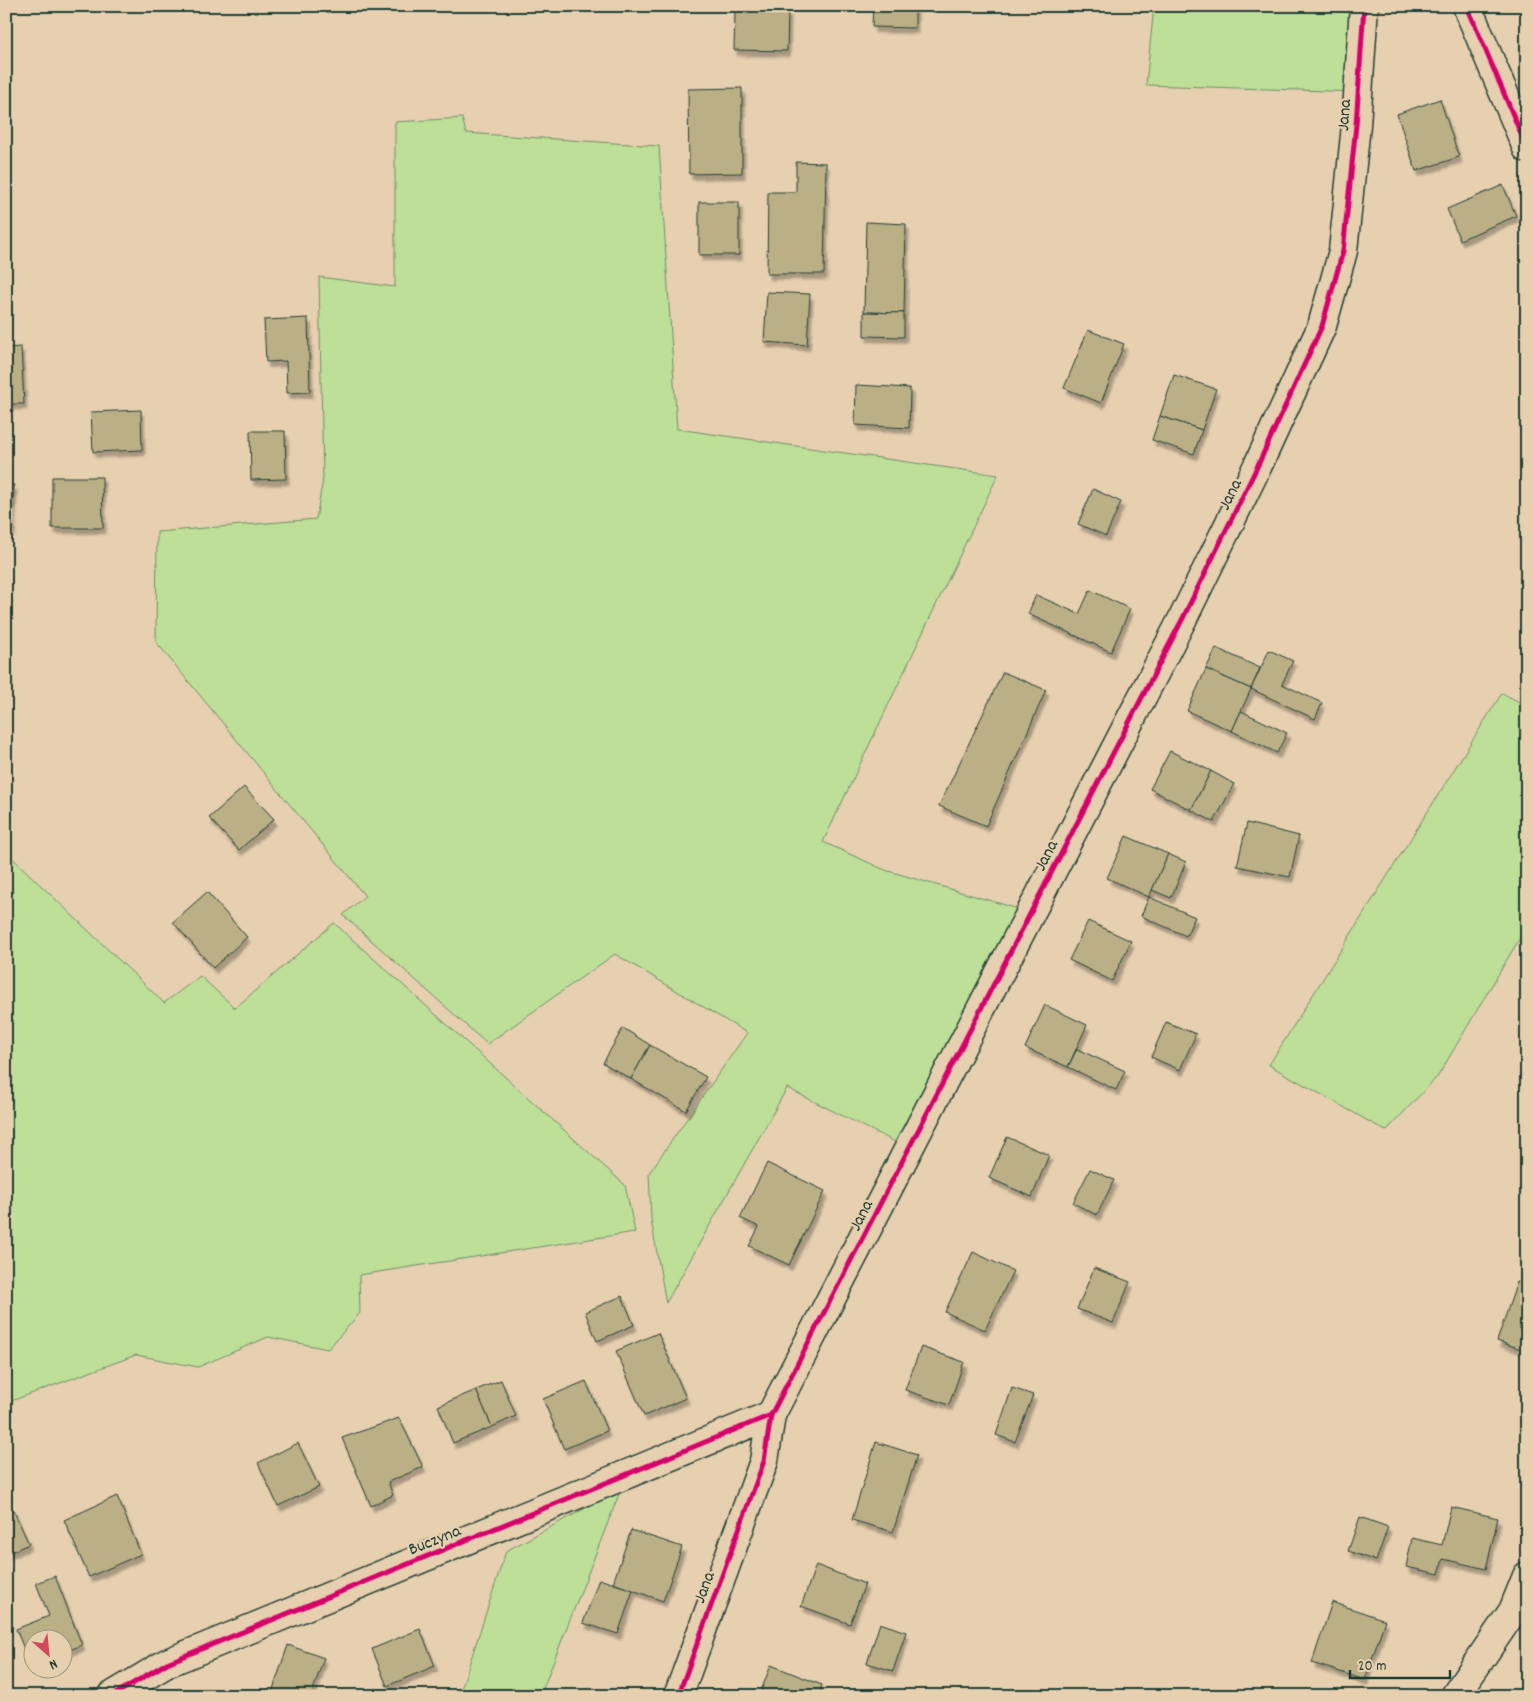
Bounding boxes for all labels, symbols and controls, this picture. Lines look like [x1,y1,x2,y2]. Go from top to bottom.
street label: Jana [1332,98,1359,132]
street label: Jana [1213,475,1250,515]
street label: Jana [1029,836,1066,876]
street label: Jana [844,1196,881,1236]
street label: Buczyna [405,1519,465,1563]
street label: Jana [688,1568,723,1607]
north arrow [22,1630,72,1680]
scale bar [1350,1647,1450,1679]
text: N [45,1653,61,1674]
text: 20 m [1358,1656,1386,1678]

